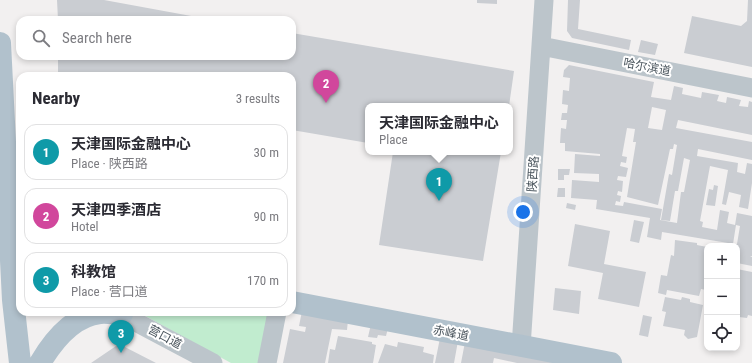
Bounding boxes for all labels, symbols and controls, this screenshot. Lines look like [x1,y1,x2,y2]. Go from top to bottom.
search box [16,16,296,60]
icon: search [30,27,52,49]
text: Search here [62,29,132,47]
street label: 哈尔滨道 [622,56,672,78]
pin: 2 [313,70,339,103]
text: Nearby [32,88,80,108]
text: 3 results [236,91,280,106]
popup [365,103,513,155]
text: 天津国际金融中心 [379,114,499,132]
text: Place [379,132,408,147]
text: 天津国际金融中心 [71,135,191,153]
text: 1 [43,145,49,160]
text: 30 m [253,145,279,160]
text: Place · 陕西路 [71,156,148,171]
street label: 陕西路 [525,156,541,192]
pin: 1 [426,168,452,201]
text: 天津四季酒店 [71,201,161,219]
your location [513,202,533,222]
text: 2 [43,209,49,224]
text: 90 m [253,209,279,224]
text: Hotel [71,219,99,234]
map controls [704,243,740,351]
button: + [704,243,740,279]
text: 科教馆 [71,263,116,281]
text: 3 [43,273,49,288]
text: 170 m [247,273,279,288]
button: − [704,279,740,315]
text: Place · 营口道 [71,284,148,299]
button: locate [704,315,740,351]
pin: 3 [108,320,134,353]
street label: 营口道 [146,322,184,352]
street label: 赤峰道 [432,323,470,343]

